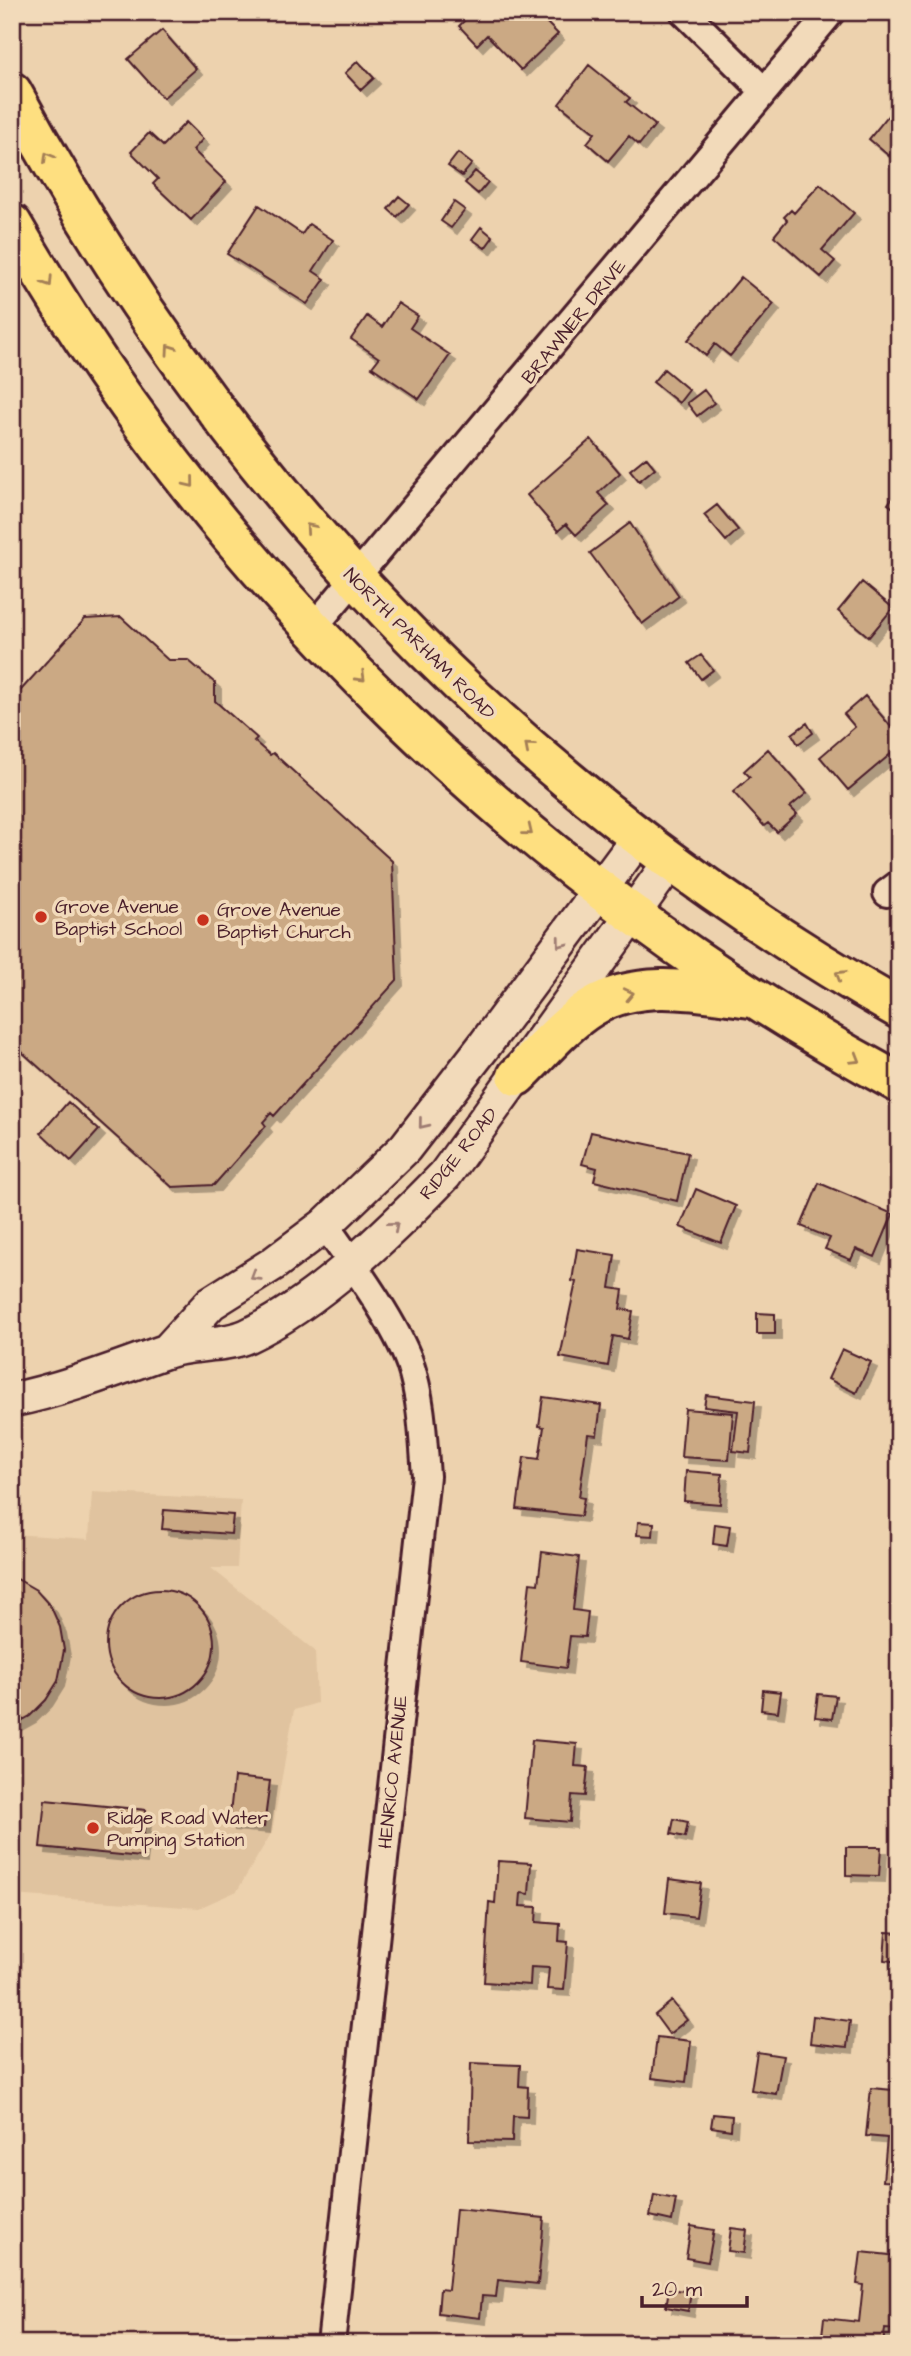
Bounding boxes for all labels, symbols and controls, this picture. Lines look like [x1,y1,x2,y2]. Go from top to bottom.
one-way arrow [43,152,56,164]
street label: BRAWNER DRIVE [515,254,633,390]
one-way arrow [40,274,53,287]
one-way arrow [166,344,178,357]
one-way arrow [182,474,194,487]
one-way arrow [306,523,318,536]
street label: NORTH PARHAM ROAD [337,562,501,726]
one-way arrow [353,668,366,681]
one-way arrow [524,743,537,755]
one-way arrow [520,823,533,835]
place label: Grove Avenue Baptist School [55,894,182,943]
place label: Grove Avenue Baptist Church [217,897,351,946]
marker: Grove Avenue Baptist School [33,909,49,925]
marker: Grove Avenue Baptist Church [195,912,211,928]
one-way arrow [557,935,569,948]
one-way arrow [834,970,847,983]
one-way arrow [623,987,635,1002]
one-way arrow [848,1051,861,1064]
street label: RIDGE ROAD [414,1102,505,1206]
one-way arrow [419,1117,432,1129]
one-way arrow [386,1222,399,1234]
one-way arrow [249,1267,262,1280]
street label: HENRICO AVENUE [372,1694,415,1850]
place label: Ridge Road Water Pumping Station [107,1805,269,1855]
marker: Ridge Road Water Pumping Station [85,1820,101,1836]
scale bar [642,2265,746,2309]
text: 20 m [652,2275,703,2304]

